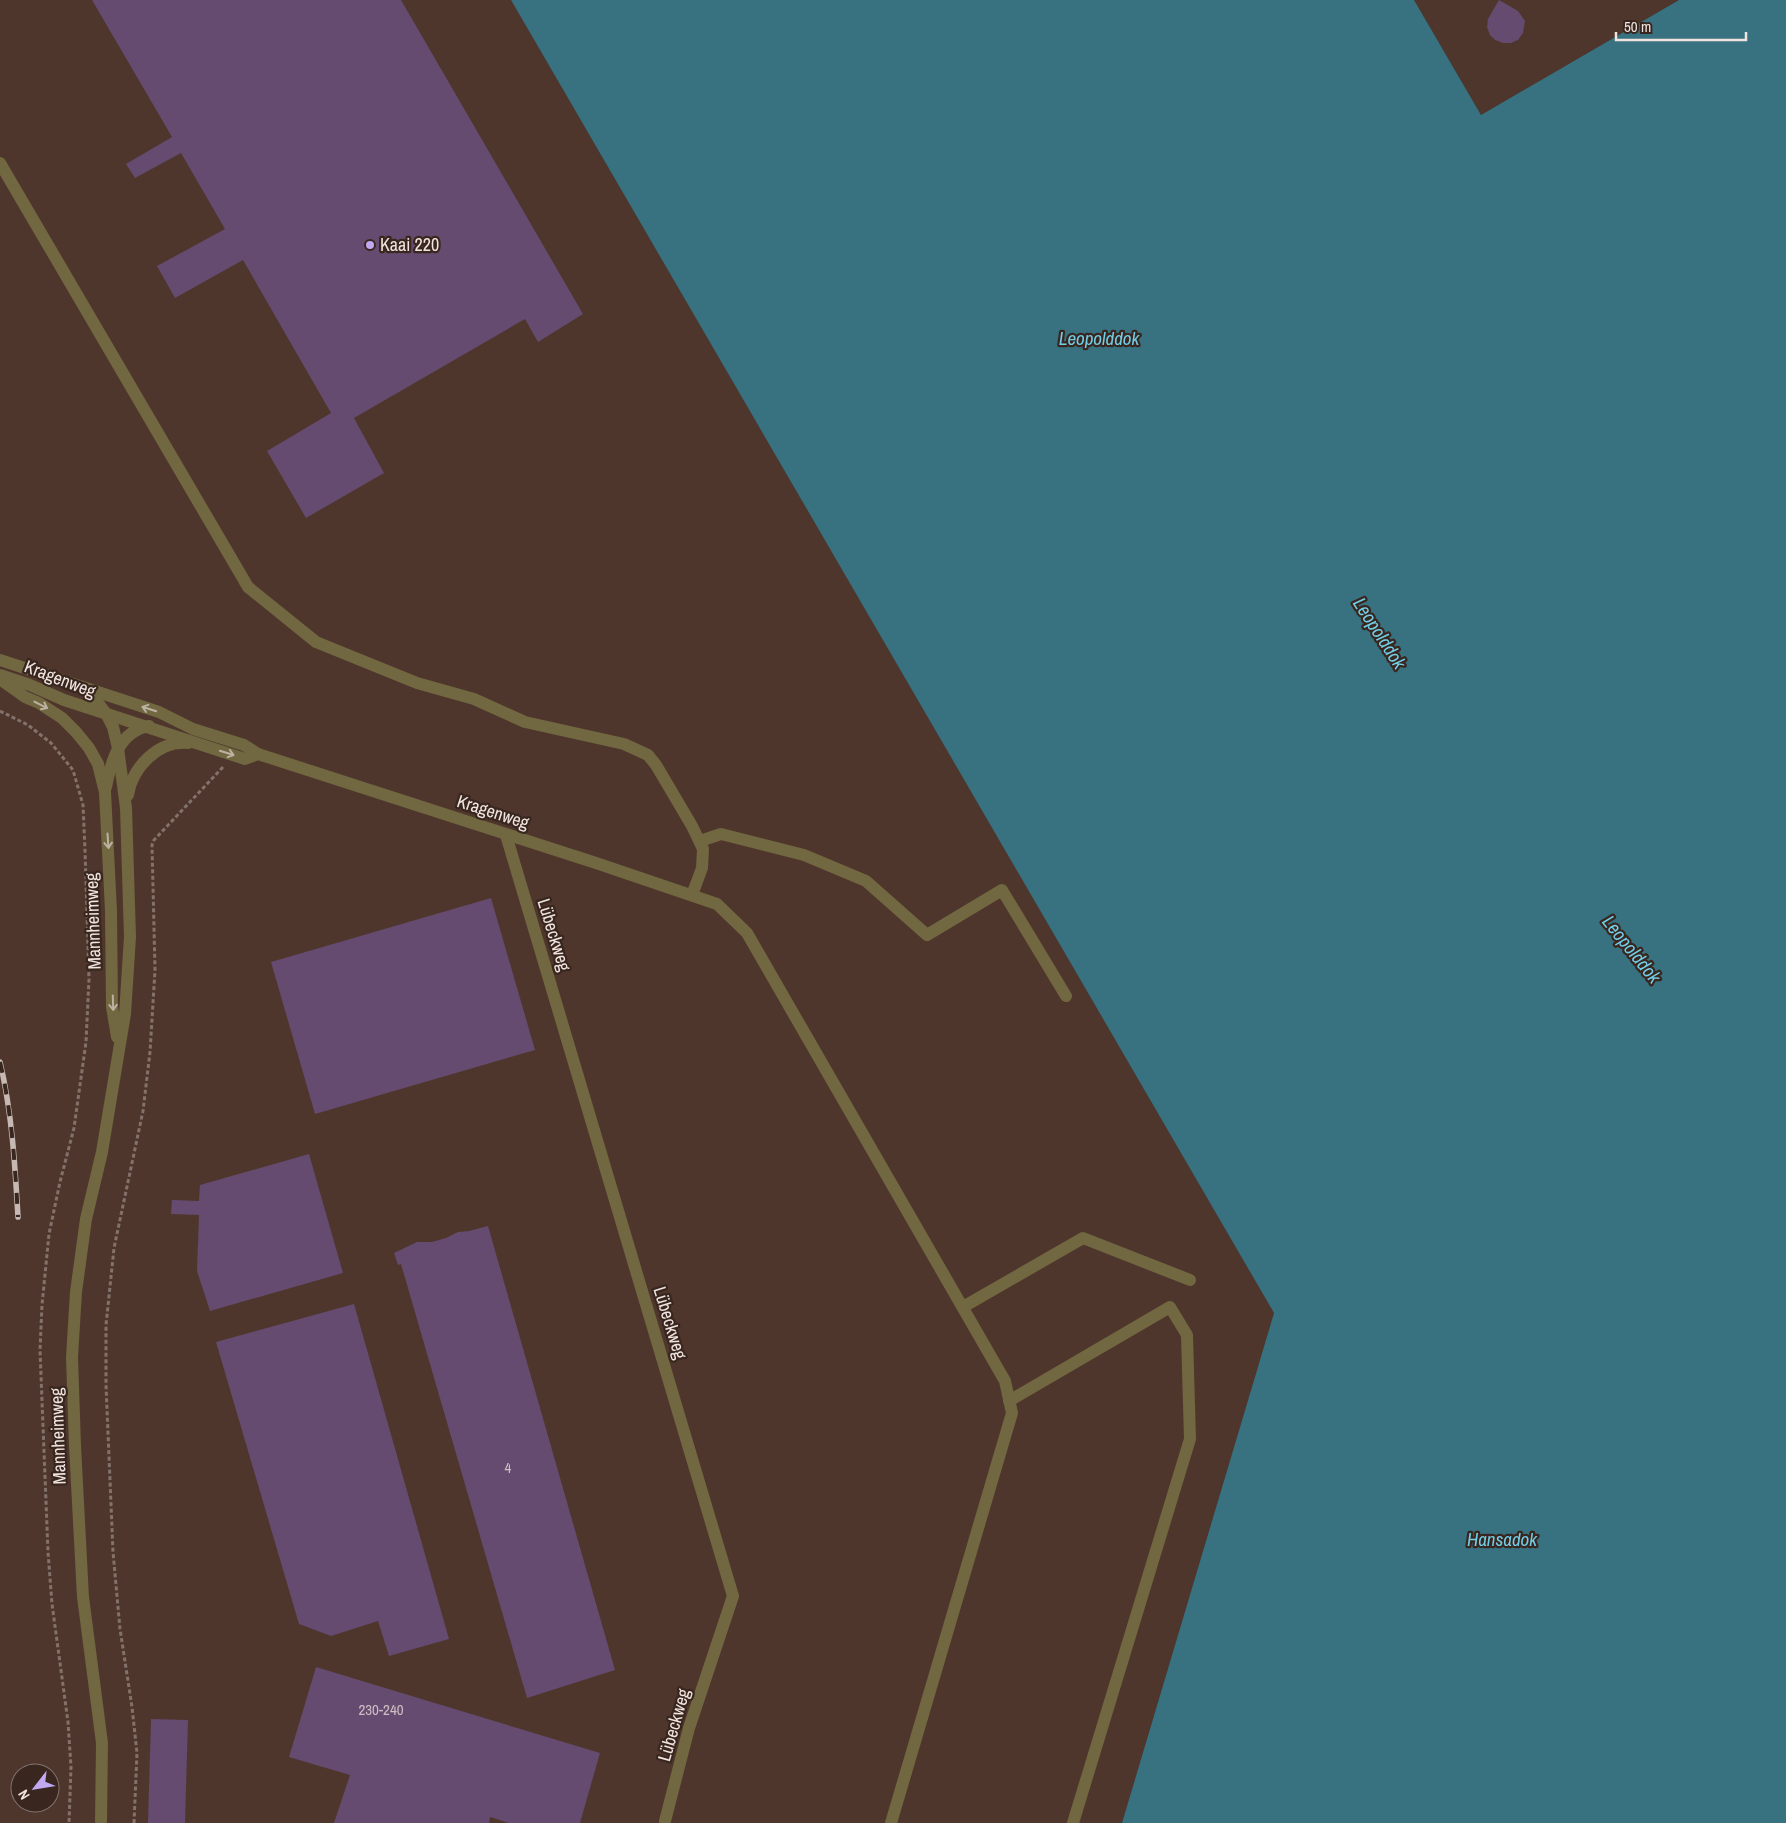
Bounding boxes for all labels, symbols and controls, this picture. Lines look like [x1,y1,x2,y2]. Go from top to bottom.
scale bar [1616,10,1746,42]
text: 50 m [1624,16,1651,37]
place label: Kaai 220 [380,232,439,257]
marker: Kaai 220 [364,239,376,251]
water label: Leopolddok [1059,325,1140,351]
water label: Leopolddok [1347,592,1413,675]
street label: Kragenweg [21,653,100,704]
one-way arrow [33,701,48,710]
one-way arrow [141,703,157,713]
one-way arrow [219,749,234,758]
street label: Kragenweg [454,788,533,835]
one-way arrow [103,832,112,848]
street label: Mannheimweg [78,871,107,970]
street label: Lübeckweg [532,895,578,975]
water label: Leopolddok [1597,910,1668,989]
one-way arrow [108,995,117,1011]
street label: Lübeckweg [648,1283,694,1363]
street label: Mannheimweg [43,1386,72,1485]
house number: 4 [505,1457,512,1478]
water label: Hansadok [1467,1526,1538,1552]
street label: Lübeckweg [651,1685,696,1764]
house number: 230-240 [358,1699,404,1720]
north arrow [10,1763,60,1813]
text: N [14,1787,34,1803]

